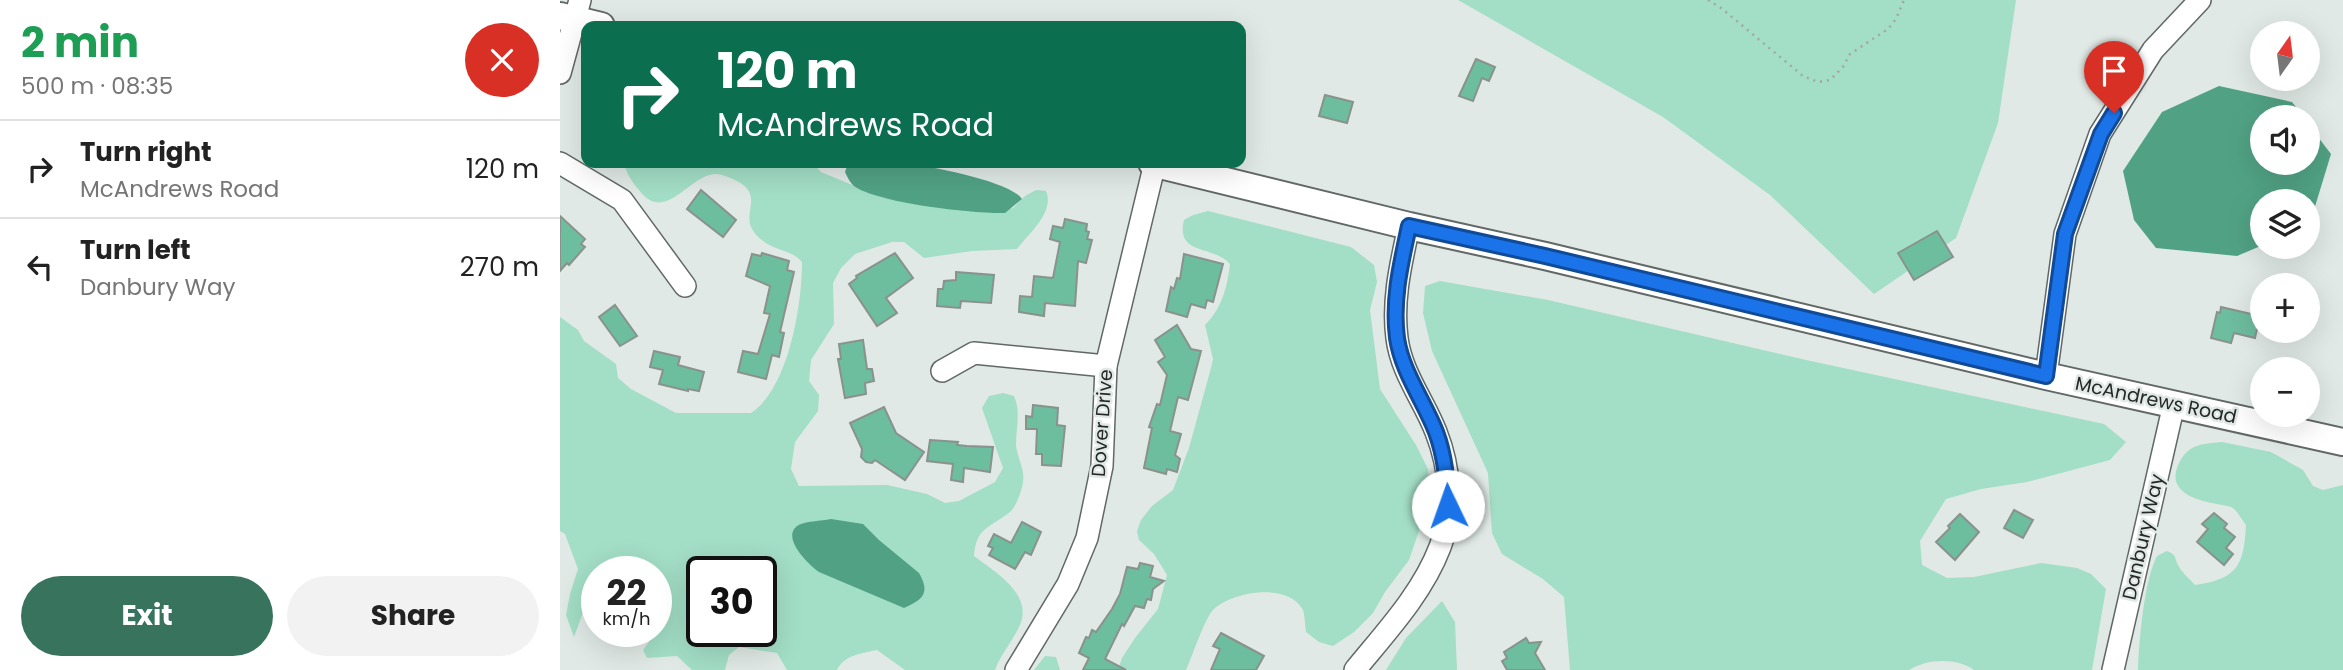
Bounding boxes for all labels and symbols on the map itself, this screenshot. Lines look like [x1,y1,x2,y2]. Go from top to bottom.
north arrow [2250,21,2320,91]
pin [2084,41,2144,113]
street label: Dover Drive [1085,368,1119,478]
street label: McAndrews Road [2073,370,2239,430]
position arrow [1411,469,1485,543]
street label: Danbury Way [2115,471,2171,603]
speed limit sign: 30 [686,556,777,647]

